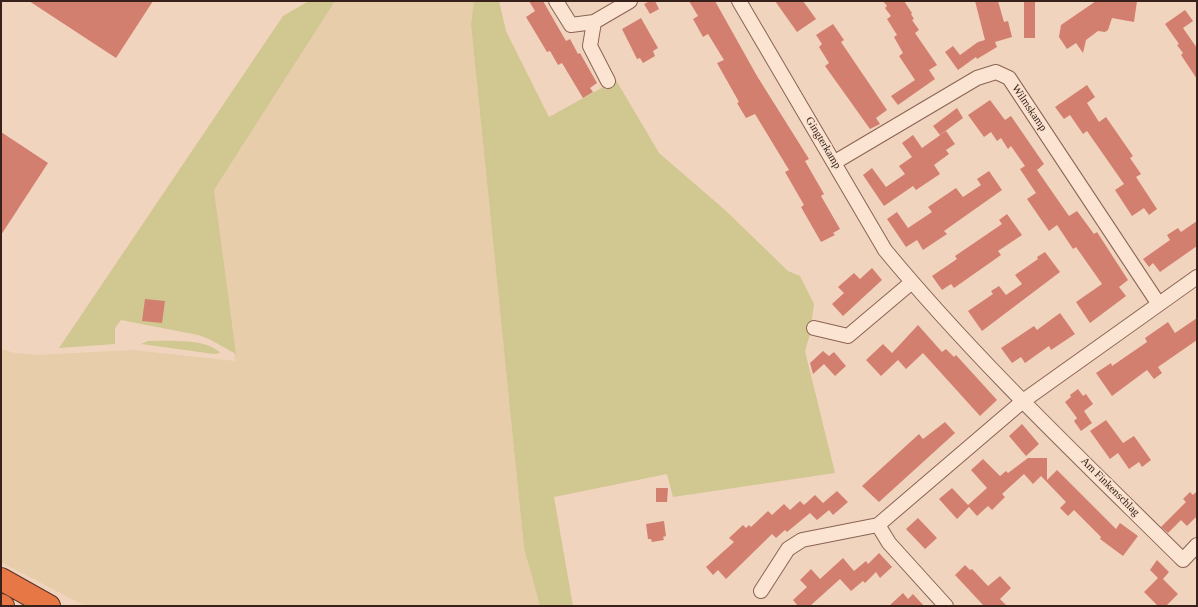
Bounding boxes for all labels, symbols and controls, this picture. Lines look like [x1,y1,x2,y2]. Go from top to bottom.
street label: Wilmskamp [1009,82,1049,134]
street label: Gingterkamp [802,115,844,171]
street label: Am Finkenschlag [1078,455,1142,519]

